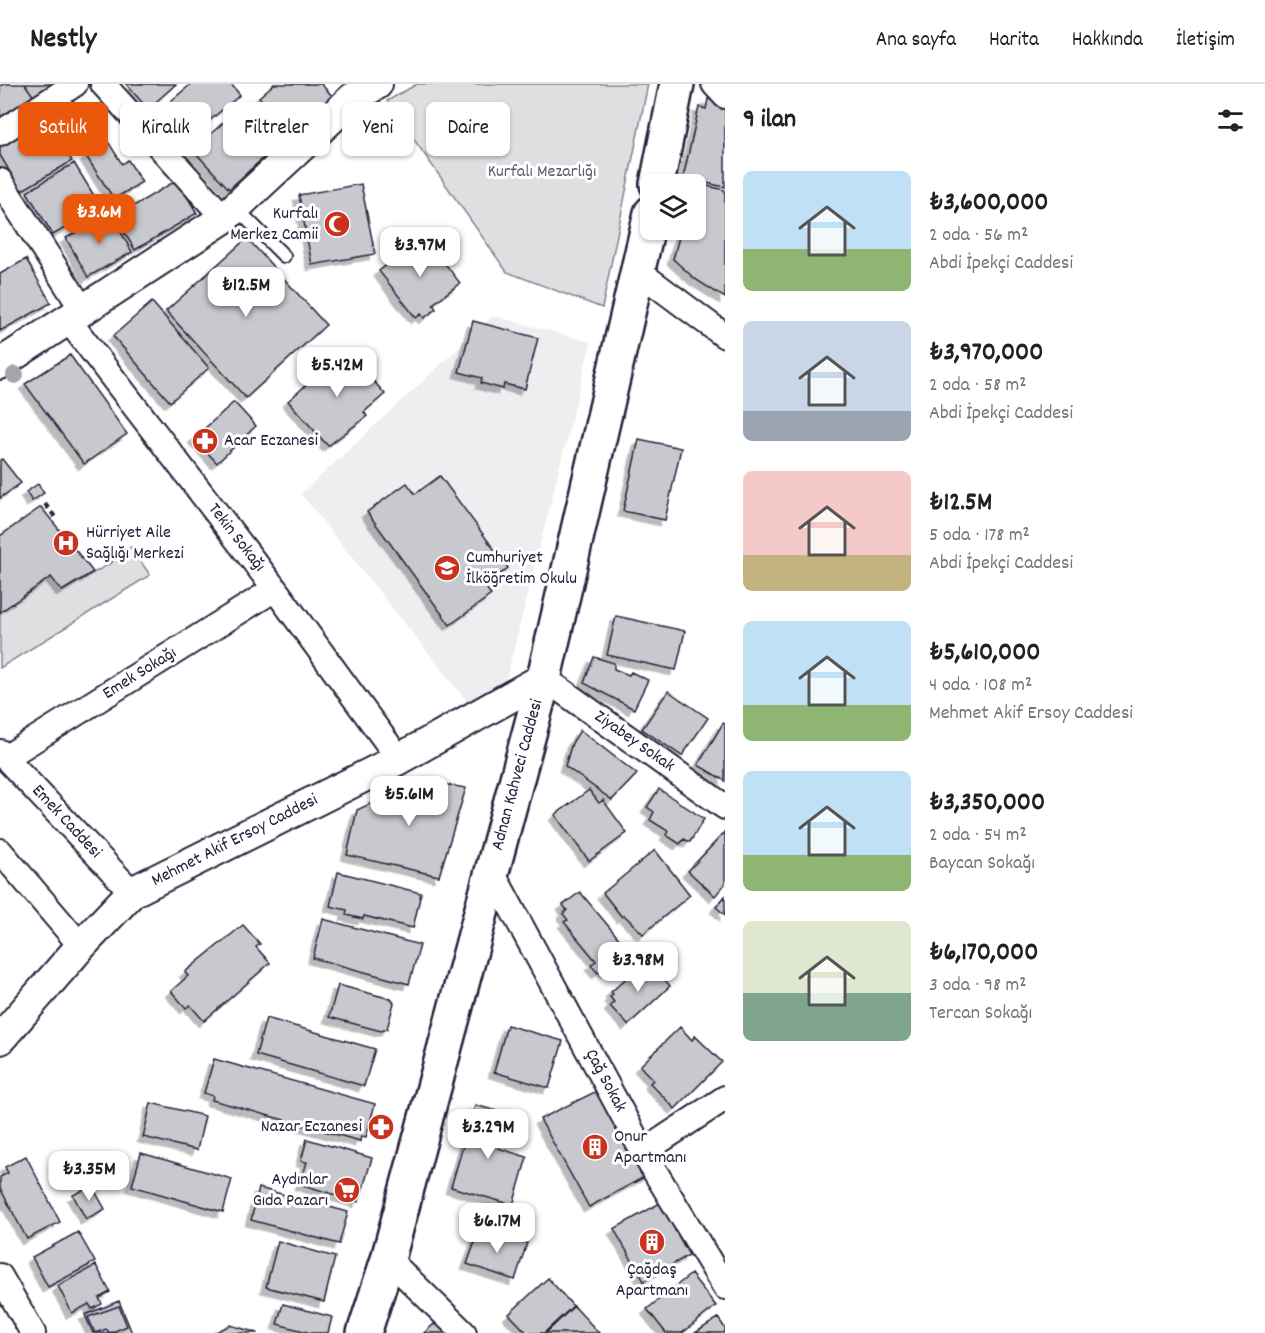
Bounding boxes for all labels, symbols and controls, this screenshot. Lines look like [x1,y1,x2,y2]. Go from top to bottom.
text: Nestly [30,21,96,61]
text: Ana sayfa [876,26,956,56]
text: Harita [989,26,1039,56]
text: Hakkında [1072,26,1143,56]
text: İletişim [1176,26,1235,56]
chip: Satılık [18,102,108,156]
chip: Kiralık [120,102,211,156]
chip: Filtreler [223,102,330,156]
chip: Yeni [342,102,414,156]
chip: Daire [426,102,510,156]
text: 9 ilan [743,102,796,139]
icon: filters [1214,104,1247,137]
park label: Kurfalı Mezarlığı [488,160,596,185]
map controls [640,174,706,240]
button: layers [640,174,706,240]
text: ₺3,600,000 [929,185,1049,222]
pin: ₺3.6M [57,194,141,245]
icon: home [791,195,863,267]
text: ₺3.6M [77,199,121,227]
place label: Kurfalı Merkez Camii [230,202,318,248]
mosque icon: Kurfalı Merkez Camii [322,209,352,239]
text: 2 oda · 56 m² [929,222,1028,250]
pin: ₺3.97M [371,227,469,278]
text: ₺3.97M [394,232,446,260]
text: Abdi İpekçi Caddesi [929,250,1073,278]
pin: ₺12.5M [197,267,295,318]
text: ₺12.5M [222,272,270,300]
text: ₺3,970,000 [929,335,1043,372]
icon: home [791,345,863,417]
pin: ₺5.42M [288,347,386,398]
text: ₺5.42M [311,352,363,380]
text: 2 oda · 58 m² [929,372,1027,400]
text: Abdi İpekçi Caddesi [929,400,1073,428]
pharmacy icon: Acar Eczanesi [190,426,220,456]
place label: Acar Eczanesi [224,429,318,454]
text: ₺12.5M [929,485,992,522]
icon: home [791,495,863,567]
street label: Tekin Sokağı [201,498,271,578]
place label: Hürriyet Aile Sağlığı Merkezi [86,521,184,567]
text: 5 oda · 178 m² [929,522,1030,550]
hospital icon: Hürriyet Aile Sağlığı Merkezi [51,528,81,558]
place label: Cumhuriyet İlköğretim Okulu [466,546,577,592]
text: Abdi İpekçi Caddesi [929,550,1073,578]
school or university icon: Cumhuriyet İlköğretim Okulu [432,553,462,583]
text: ₺5,610,000 [929,635,1041,672]
street label: Emek Sokağı [98,641,182,707]
icon: home [791,645,863,717]
text: 4 oda · 108 m² [929,672,1032,700]
street label: Adnan Kahveci Caddesi [486,697,550,853]
text: Mehmet Akif Ersoy Caddesi [929,700,1133,728]
street label: Ziyabey Sokak [589,705,679,779]
pin: ₺5.61M [360,776,458,827]
street label: Emek Caddesi [25,779,107,865]
text: ₺5.61M [384,781,434,809]
text: ₺3,350,000 [929,785,1045,822]
street label: Mehmet Akif Ersoy Caddesi [148,788,322,894]
icon: home [791,795,863,867]
text: 2 oda · 54 m² [929,822,1027,850]
text: Baycan Sokağı [929,850,1035,878]
text: ₺6,170,000 [929,935,1038,972]
pin: ₺3.98M [589,942,687,993]
icon: home [791,945,863,1017]
text: ₺3.98M [612,947,664,975]
text: 3 oda · 98 m² [929,972,1027,1000]
text: Tercan Sokağı [929,1000,1032,1028]
street label: Çağ Sokak [578,1045,632,1117]
pin: ₺3.29M [439,1109,537,1160]
pharmacy icon: Nazar Eczanesi [366,1112,396,1142]
text: ₺3.29M [462,1114,514,1142]
place label: Nazar Eczanesi [261,1115,362,1140]
place label: Onur Apartmanı [614,1125,686,1171]
building icon: Onur Apartmanı [580,1132,610,1162]
pin: ₺3.35M [40,1151,138,1202]
text: ₺3.35M [62,1156,116,1184]
place label: Aydınlar Gıda Pazarı [253,1168,328,1214]
supermarket icon: Aydınlar Gıda Pazarı [332,1175,362,1205]
pin: ₺6.17M [448,1203,546,1254]
text: ₺6.17M [473,1208,521,1236]
building icon: Çağdaş Apartmanı [637,1227,667,1257]
place label: Çağdaş Apartmanı [616,1258,688,1304]

